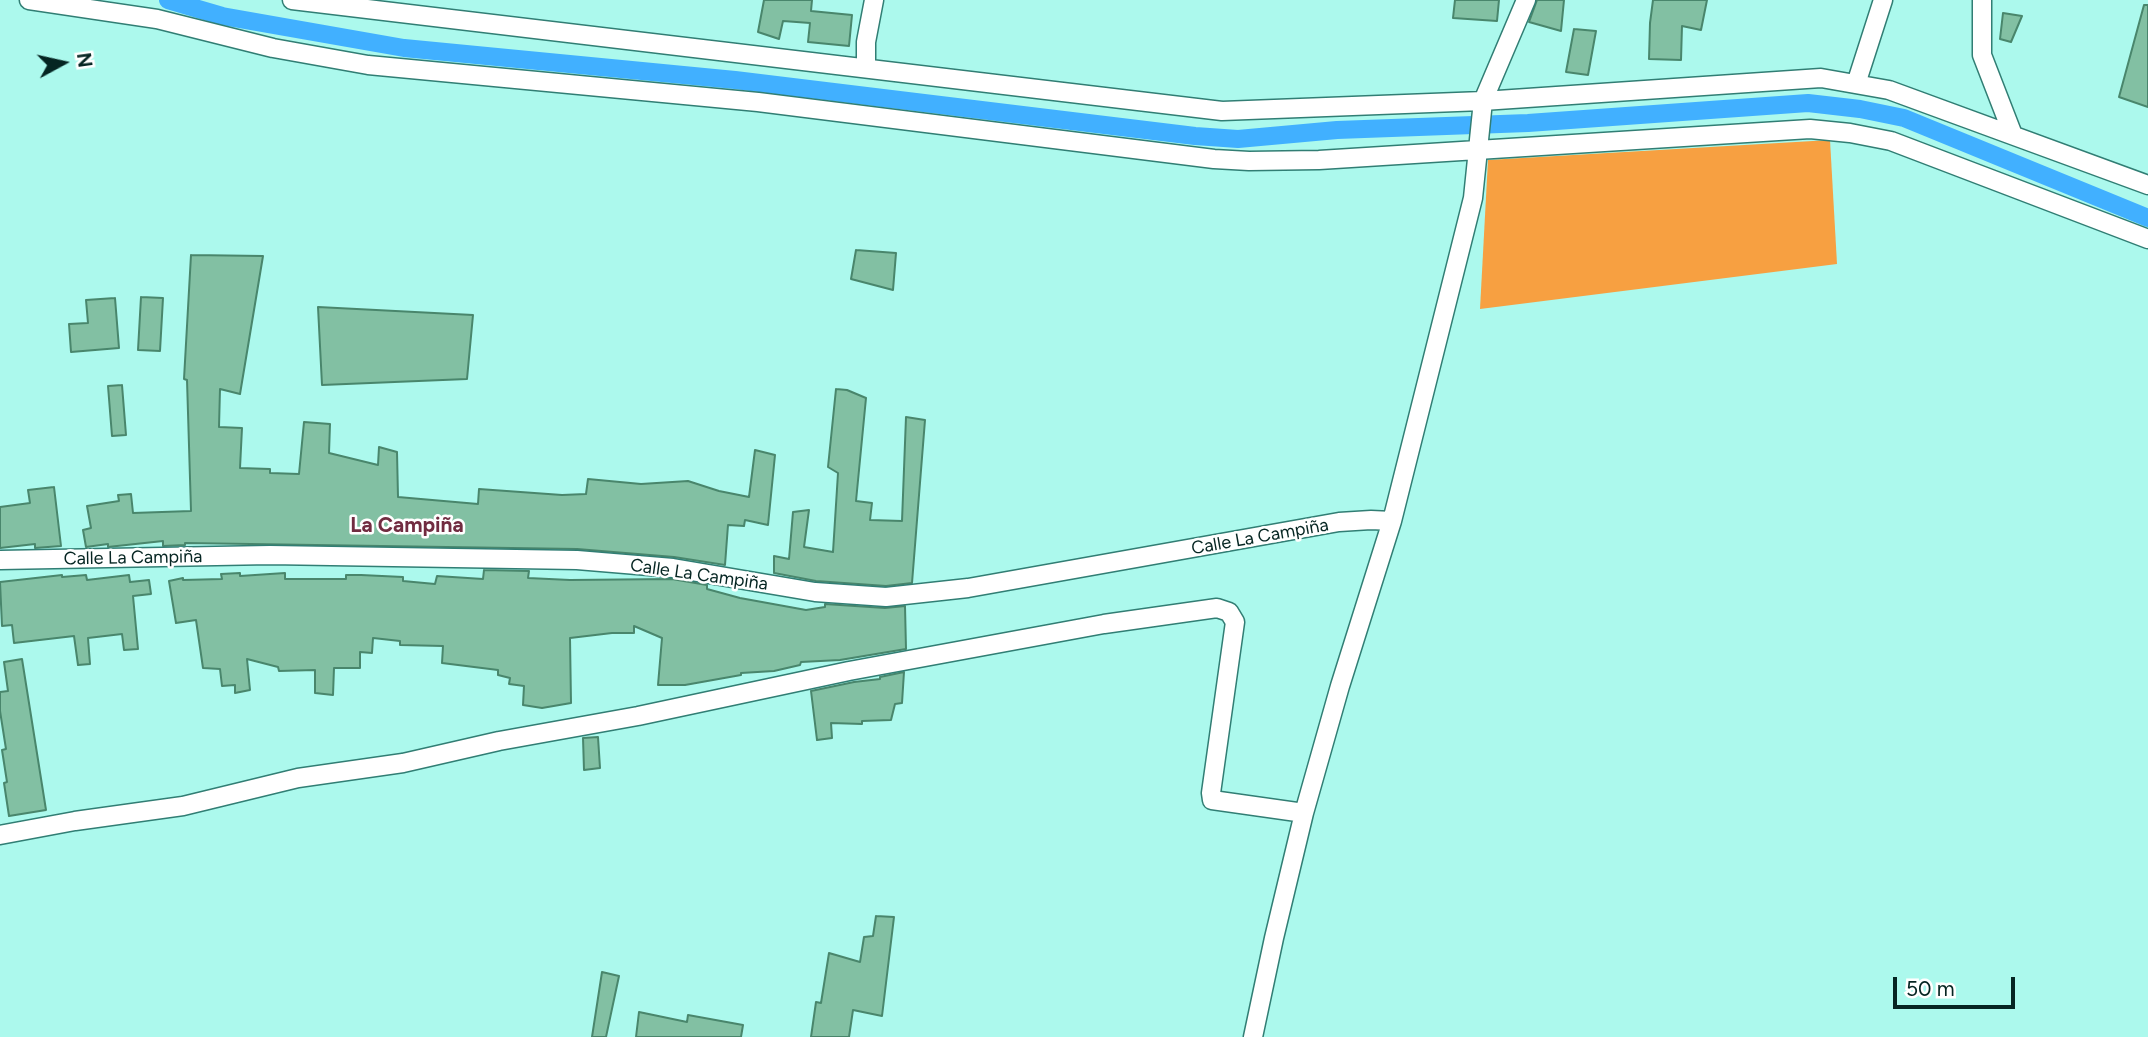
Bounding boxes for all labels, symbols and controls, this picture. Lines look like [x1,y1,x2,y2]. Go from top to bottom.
north arrow [28,28,98,98]
text: N [72,51,97,69]
district label: La Campiña [350,513,464,539]
street label: Calle La Campiña [1190,514,1330,560]
street label: Calle La Campiña [63,546,203,570]
street label: Calle La Campiña [629,555,769,595]
scale bar [1896,964,2018,1008]
text: 50 m [1906,976,1955,1001]

